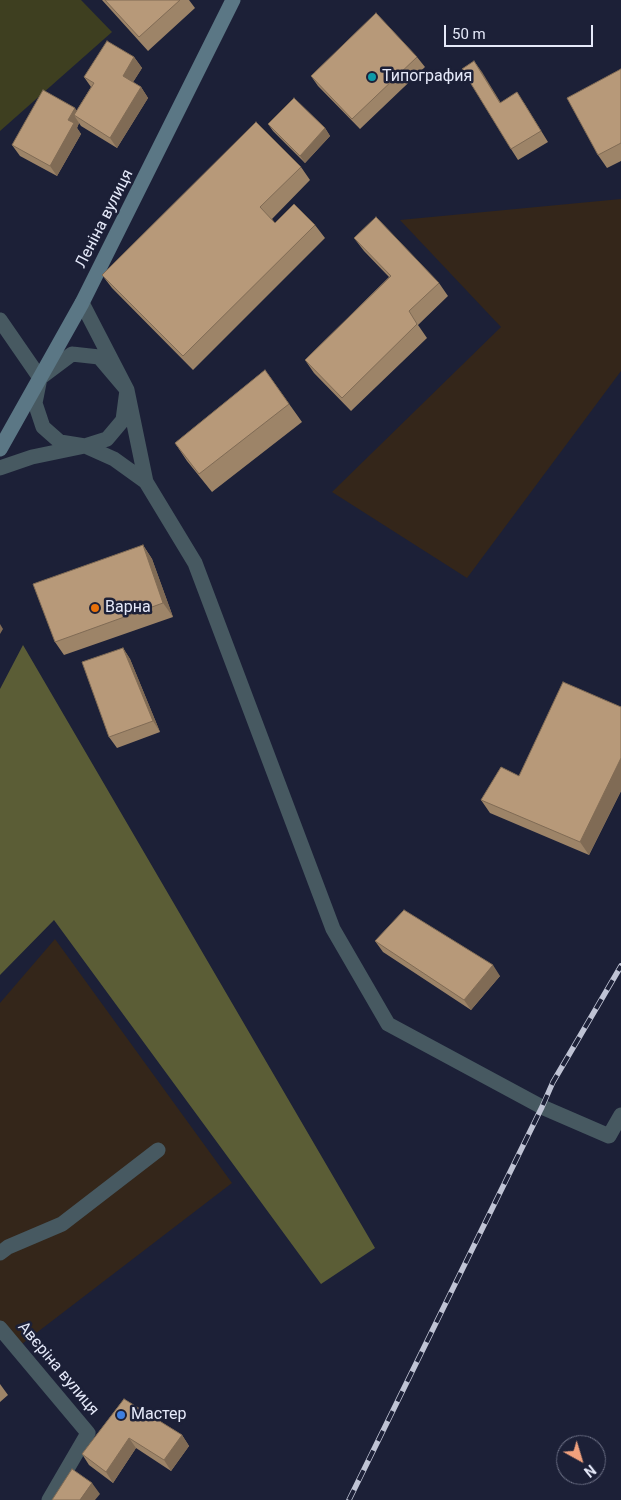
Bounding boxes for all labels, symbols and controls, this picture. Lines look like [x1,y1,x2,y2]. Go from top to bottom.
scale bar [446,15,595,47]
text: 50 m [452,25,486,43]
place label: Типография [382,67,472,87]
marker: Типография [366,71,378,83]
street label: Леніна вулиця [72,167,138,271]
place label: Варна [105,598,151,618]
marker: Варна [89,602,101,614]
street label: Авєріна вулиця [13,1318,103,1420]
place label: Мастер [131,1405,187,1425]
marker: Мастер [115,1409,127,1421]
north arrow [556,1435,606,1485]
text: N [581,1462,599,1480]

